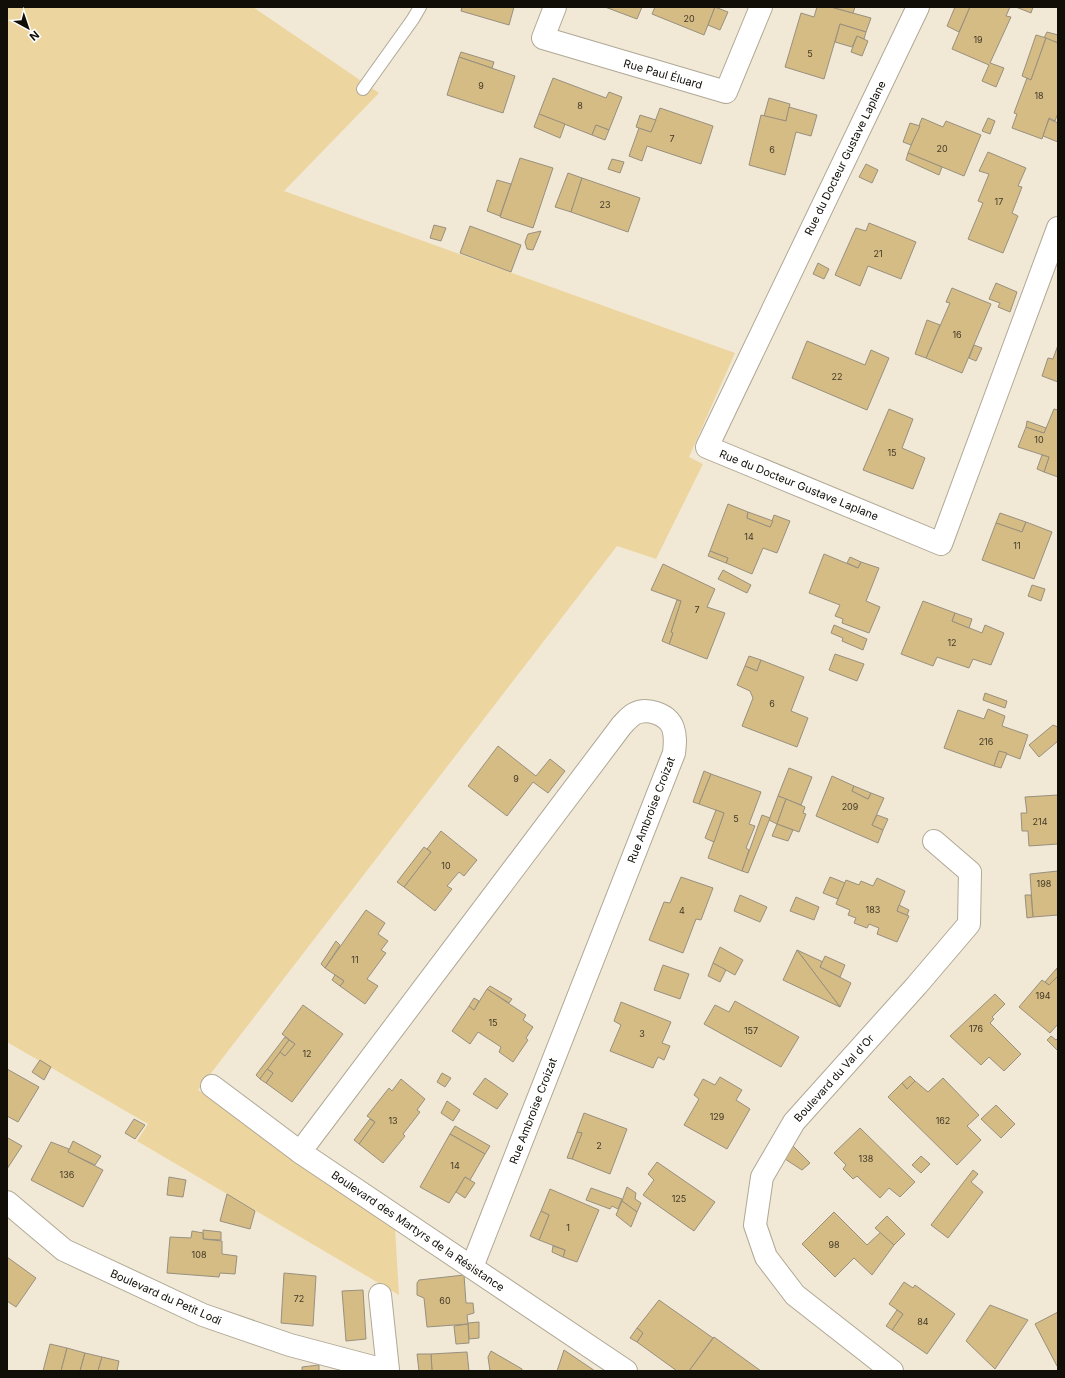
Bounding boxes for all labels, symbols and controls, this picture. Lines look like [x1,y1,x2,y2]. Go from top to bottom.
north arrow [8,8,48,48]
house number: 20 [683,13,695,24]
text: N [27,28,42,44]
house number: 19 [973,34,983,45]
house number: 5 [807,48,813,59]
street label: Rue Paul Éluard [622,56,704,92]
street label: Rue du Docteur Gustave Laplane [801,78,889,238]
house number: 9 [478,80,484,91]
house number: 18 [1034,90,1044,101]
house number: 8 [577,100,583,111]
house number: 7 [669,133,675,144]
house number: 20 [936,143,948,154]
house number: 6 [769,144,775,155]
house number: 17 [995,196,1003,207]
house number: 23 [599,199,611,210]
house number: 21 [873,248,883,259]
house number: 16 [952,329,962,340]
house number: 22 [832,371,842,382]
house number: 10 [1034,434,1044,445]
street label: Rue du Docteur Gustave Laplane [717,447,881,523]
house number: 15 [887,447,897,458]
house number: 14 [744,531,754,542]
house number: 11 [1013,540,1021,551]
house number: 7 [694,604,700,615]
house number: 12 [947,637,957,648]
house number: 6 [769,698,775,709]
house number: 216 [979,736,994,747]
street label: Rue Ambroise Croizat [624,755,678,865]
house number: 9 [513,773,519,784]
house number: 209 [842,801,859,812]
house number: 5 [733,813,739,824]
house number: 214 [1033,816,1048,827]
house number: 10 [441,860,451,871]
house number: 198 [1037,878,1052,889]
house number: 183 [866,904,881,915]
house number: 4 [679,905,685,916]
house number: 11 [351,954,359,965]
house number: 194 [1035,990,1051,1001]
house number: 15 [488,1017,498,1028]
house number: 176 [969,1023,984,1034]
house number: 157 [744,1025,758,1036]
house number: 3 [639,1028,645,1039]
street label: Boulevard du Val d'Or [791,1031,877,1125]
house number: 12 [302,1048,312,1059]
street label: Rue Ambroise Croizat [506,1056,560,1166]
house number: 129 [710,1111,725,1122]
house number: 13 [388,1115,398,1126]
house number: 162 [936,1115,950,1126]
house number: 2 [596,1140,602,1151]
house number: 138 [859,1153,874,1164]
house number: 14 [450,1160,460,1171]
street label: Boulevard des Martyrs de la Résistance [329,1168,507,1294]
house number: 136 [60,1169,75,1180]
house number: 125 [672,1193,686,1204]
house number: 1 [566,1222,570,1233]
house number: 98 [828,1239,840,1250]
house number: 108 [192,1249,207,1260]
street label: Boulevard du Petit Lodi [108,1266,224,1328]
house number: 72 [294,1293,304,1304]
house number: 60 [439,1295,451,1306]
house number: 84 [917,1316,929,1327]

